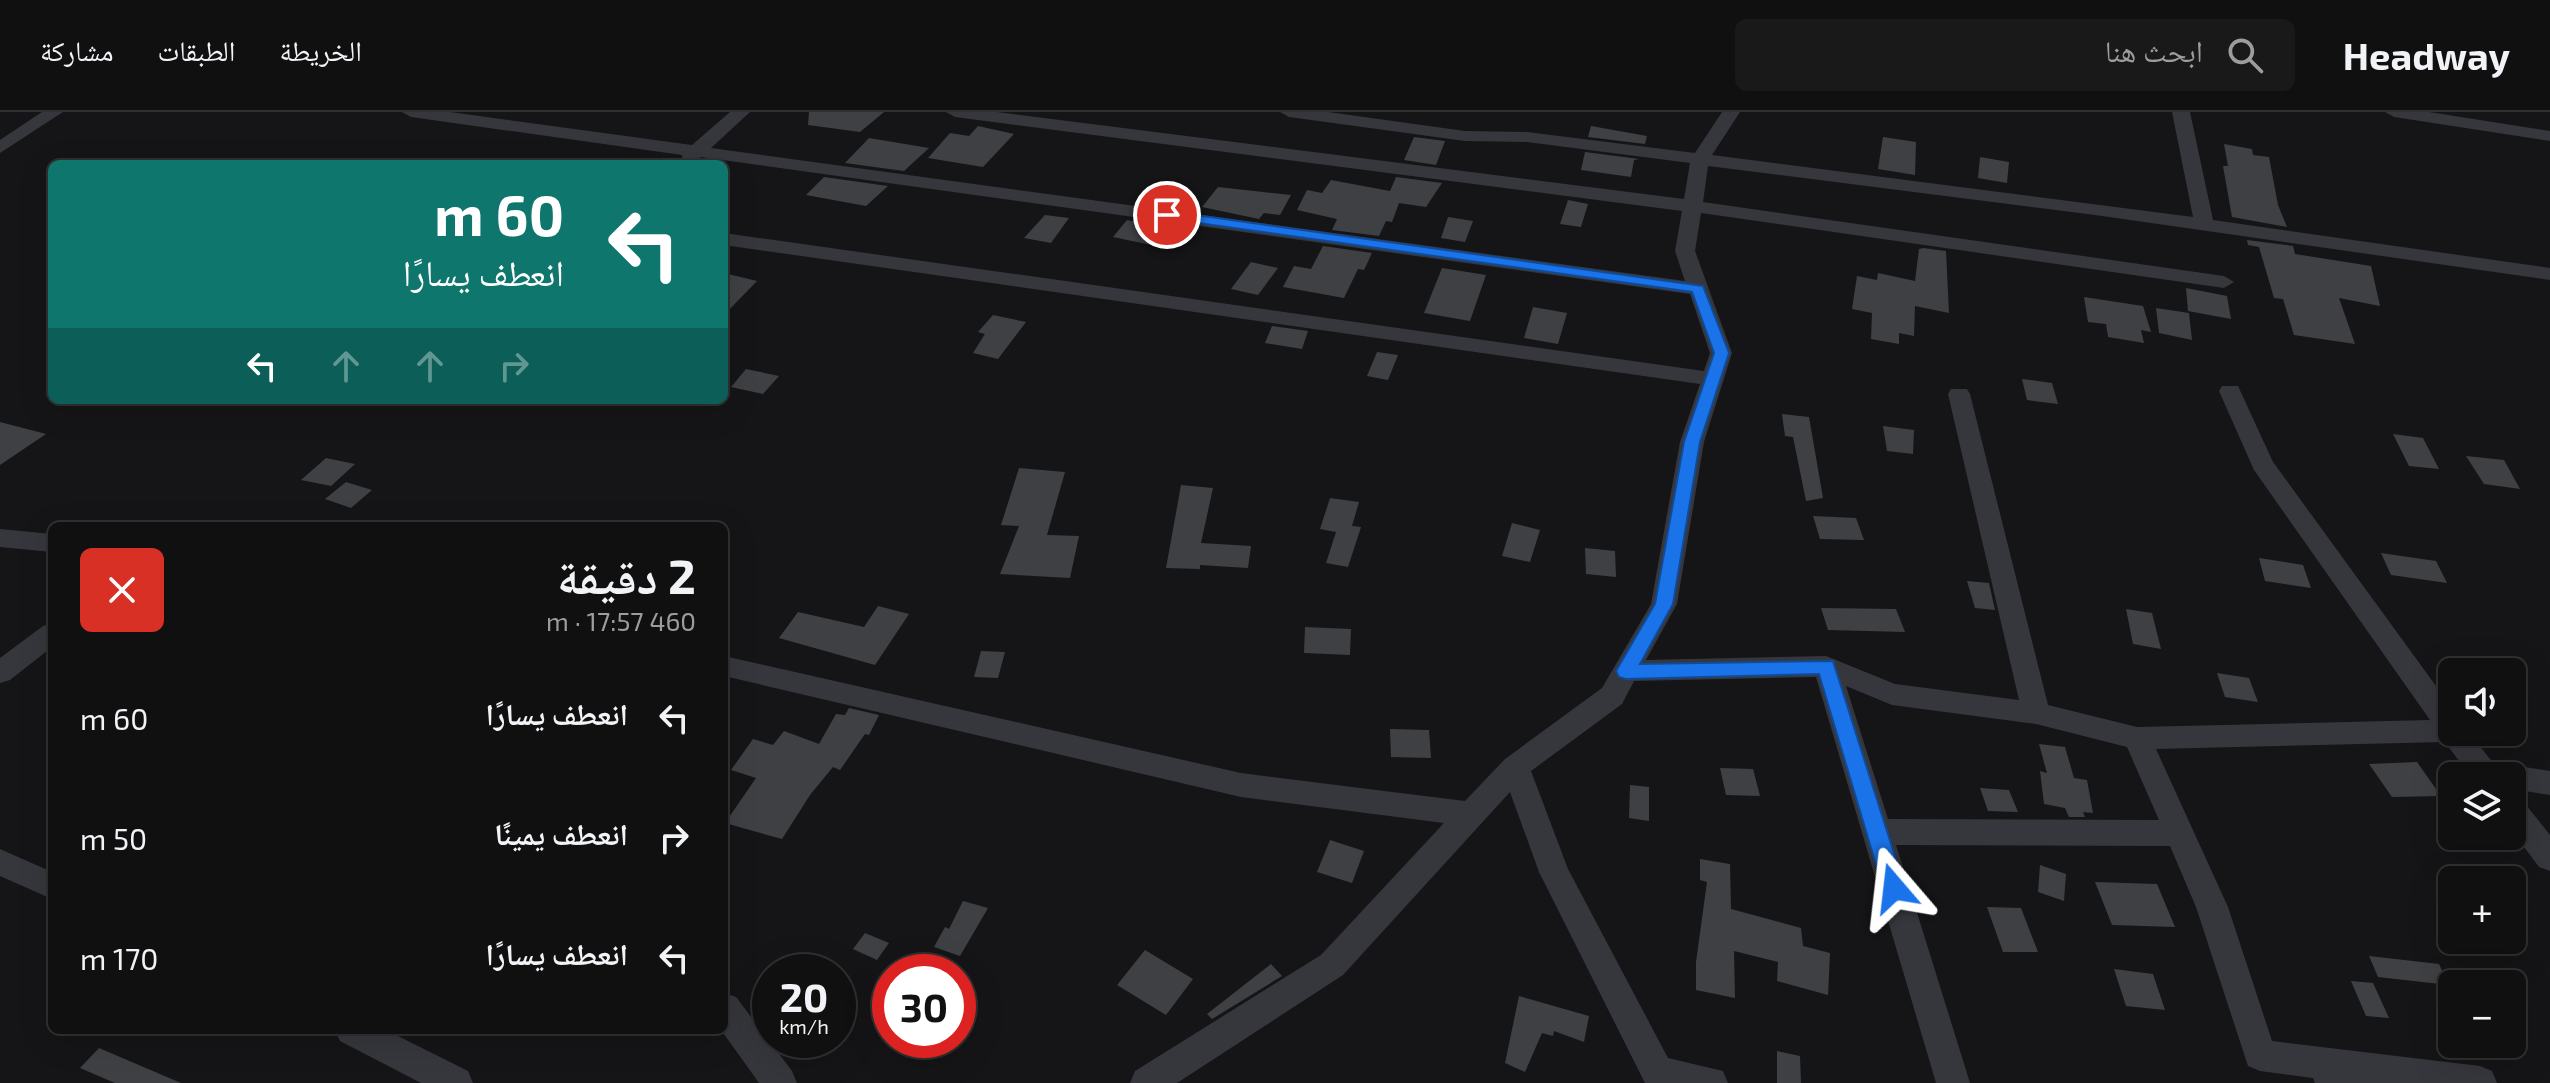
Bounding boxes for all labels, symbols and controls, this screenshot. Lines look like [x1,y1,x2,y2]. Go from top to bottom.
search box [1735,19,2295,91]
text: ابحث هنا [2105,32,2203,68]
text: Headway [2343,32,2510,78]
text: مشاركة [40,33,114,67]
text: الطبقات [158,33,235,67]
text: الخريطة [279,33,362,67]
icon: search [2223,33,2267,77]
text: 60 m [434,180,564,247]
pin [1133,181,1201,249]
icon: left [592,192,696,296]
icon: arrive [1145,193,1189,237]
text: انعطف يسارًا [403,250,564,293]
icon: left [240,344,284,388]
icon: ahead [324,344,368,388]
icon: ahead [408,344,452,388]
icon: right [492,344,536,388]
text: 2 دقيقة [557,546,696,604]
button: close [80,548,164,632]
text: 460 m · 17:57 [546,605,696,636]
map controls [2438,658,2526,1058]
button: sound [2438,658,2526,746]
text: انعطف يسارًا [486,695,628,731]
icon: left [652,696,696,740]
text: 60 m [80,700,148,736]
button: layers [2438,762,2526,850]
text: انعطف يمينًا [494,815,628,851]
icon: right [652,816,696,860]
text: 50 m [80,820,147,856]
position arrow [1852,846,1936,930]
button: + [2438,866,2526,954]
text: انعطف يسارًا [486,935,628,971]
icon: left [652,936,696,980]
text: 170 m [80,940,158,976]
speed limit sign: 30 [872,954,976,1058]
button: − [2438,970,2526,1058]
text: 20 [780,972,828,1020]
text: km/h [779,1014,829,1038]

